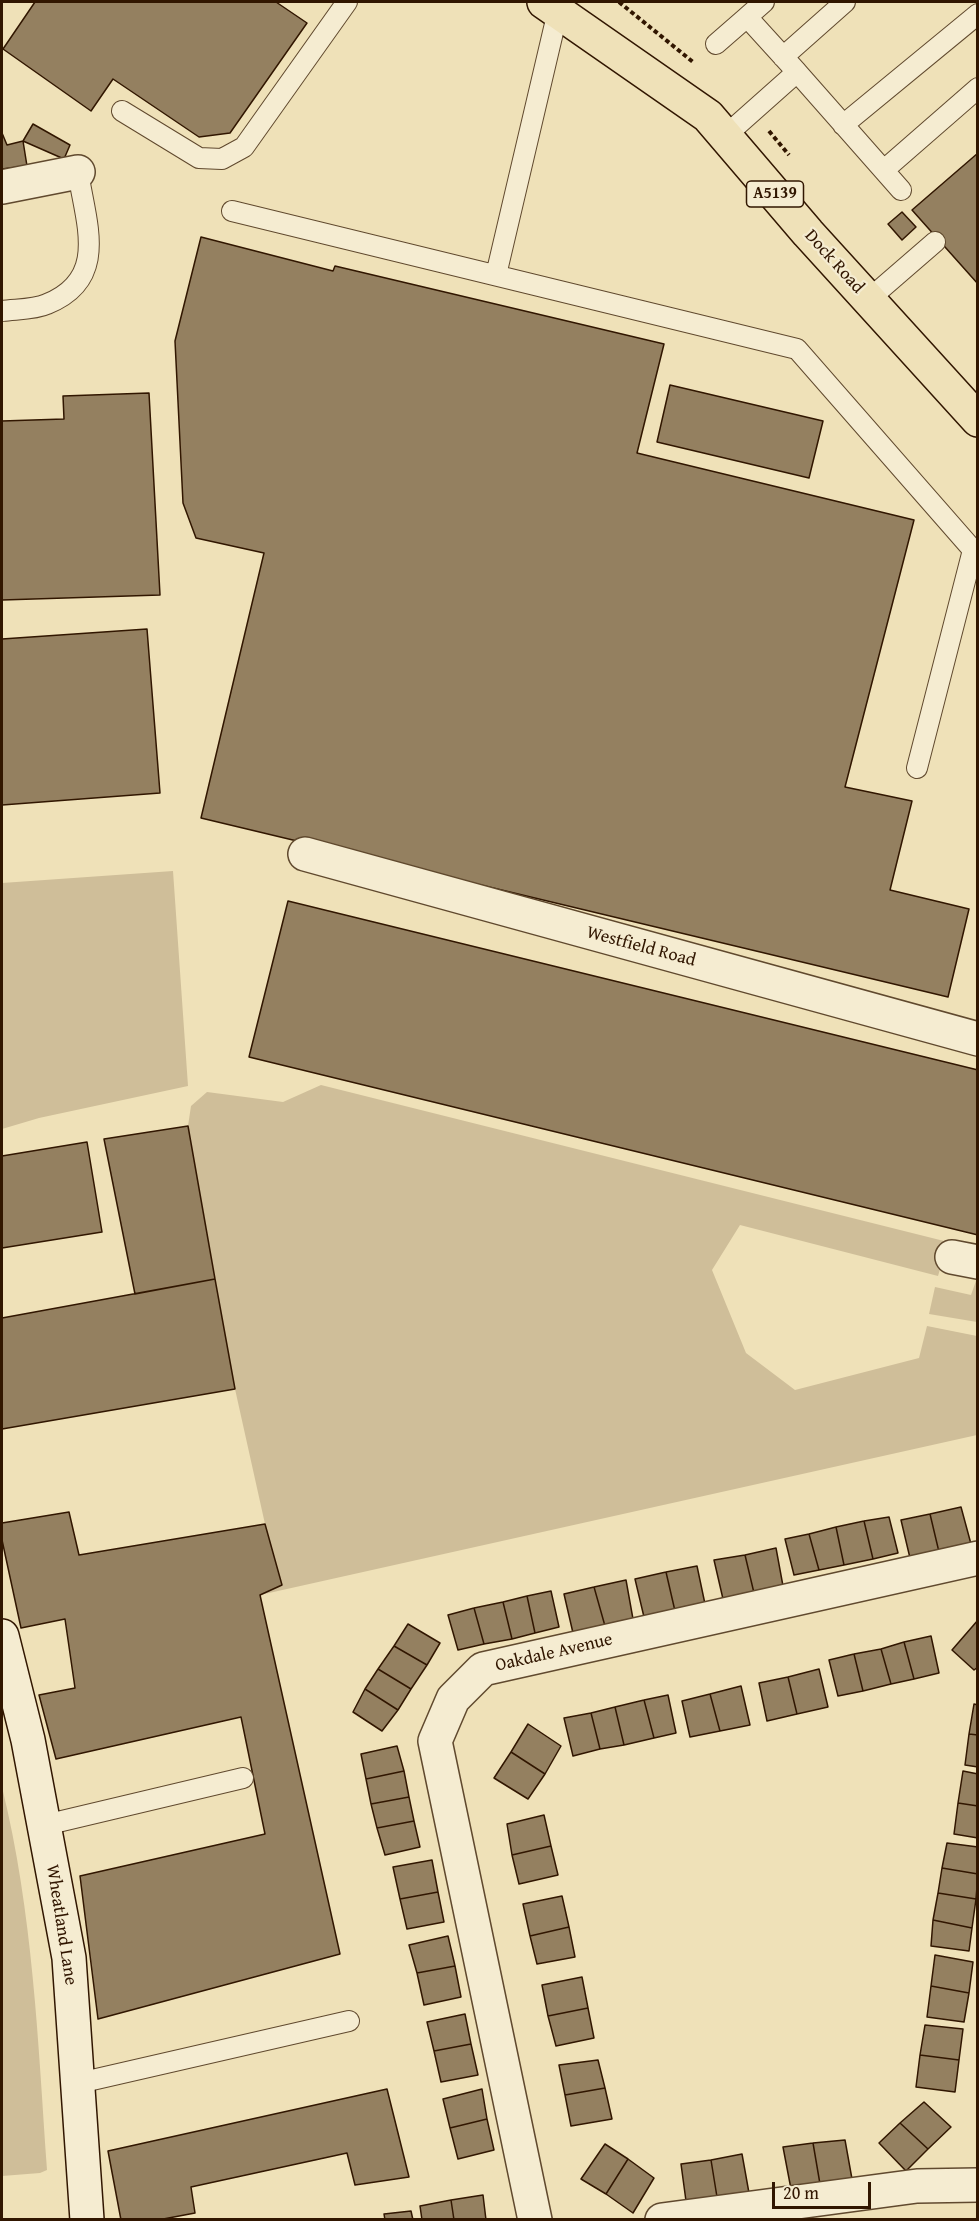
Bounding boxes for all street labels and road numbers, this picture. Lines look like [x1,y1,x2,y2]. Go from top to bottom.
road number: A5139 [746,181,804,207]
street label: Dock Road [800,226,868,298]
street label: Westfield Road [584,922,698,972]
street label: Oakdale Avenue [493,1629,615,1677]
street label: Wheatland Lane [41,1863,81,1987]

